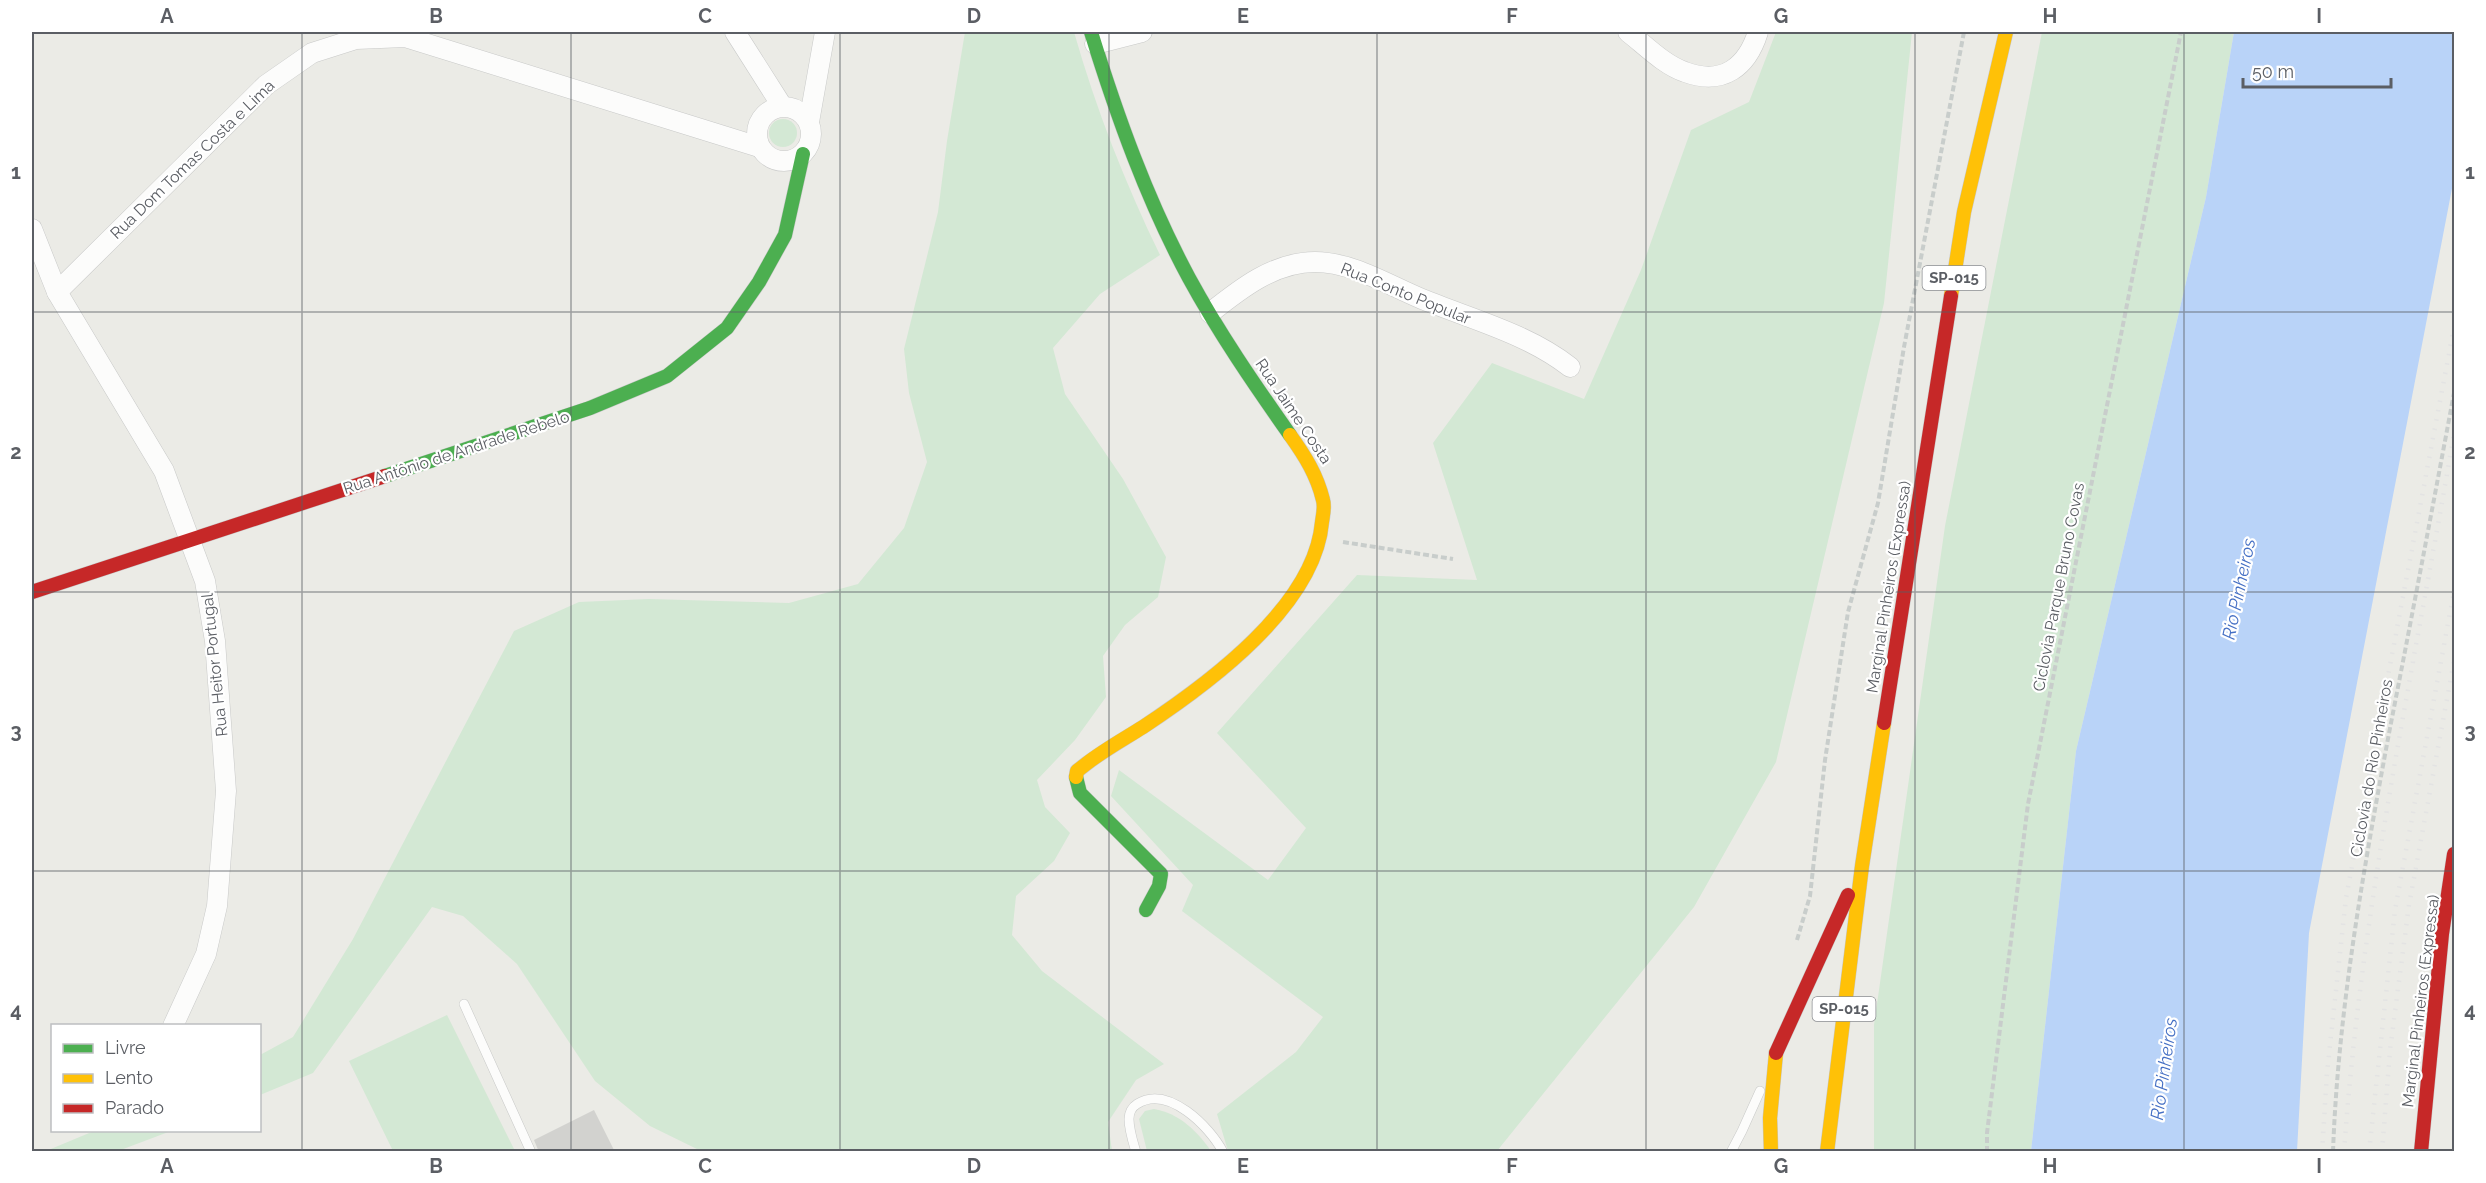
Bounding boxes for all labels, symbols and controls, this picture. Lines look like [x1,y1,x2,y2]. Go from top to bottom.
text: A [160,4,174,28]
text: B [429,4,443,28]
text: C [698,4,712,28]
text: D [967,4,981,28]
text: E [1237,4,1249,28]
text: F [1506,4,1518,28]
text: G [1774,4,1788,28]
text: H [2043,4,2057,28]
text: I [2316,4,2322,28]
scale bar [2243,51,2392,89]
text: 50 m [2252,61,2294,82]
street label: Rua Dom Tomas Costa e Lima [106,76,278,243]
text: 1 [11,160,21,184]
text: 1 [2465,160,2475,184]
street label: Rua Conto Popular [1338,259,1474,328]
road number: SP-015 [1922,266,1986,290]
street label: Rua Jaime Costa [1251,355,1336,467]
street label: Rua Antônio de Andrade Rebelo [341,407,572,498]
text: 2 [10,440,22,464]
text: 2 [2464,440,2476,464]
street label: Marginal Pinheiros (Expressa) [1862,480,1915,694]
street label: Ciclovia Parque Bruno Covas [2029,481,2088,693]
water label: Rio Pinheiros [2218,536,2260,641]
street label: Rua Heitor Portugal [197,592,231,738]
street label: Ciclovia do Rio Pinheiros [2346,677,2397,858]
text: 3 [10,719,22,743]
text: 3 [2464,719,2476,743]
street label: Marginal Pinheiros (Expressa) [2398,894,2443,1109]
road number: SP-015 [1812,997,1876,1021]
text: 4 [10,998,22,1022]
text: 4 [2464,998,2476,1022]
water label: Rio Pinheiros [2146,1016,2181,1121]
legend [51,1024,261,1132]
text: Livre [105,1037,146,1058]
text: Lento [105,1067,153,1088]
text: Parado [105,1097,164,1118]
text: A [160,1154,174,1178]
text: B [429,1154,443,1178]
text: C [698,1154,712,1178]
text: D [967,1154,981,1178]
text: E [1237,1154,1249,1178]
text: F [1506,1154,1518,1178]
text: G [1774,1154,1788,1178]
text: H [2043,1154,2057,1178]
text: I [2316,1154,2322,1178]

